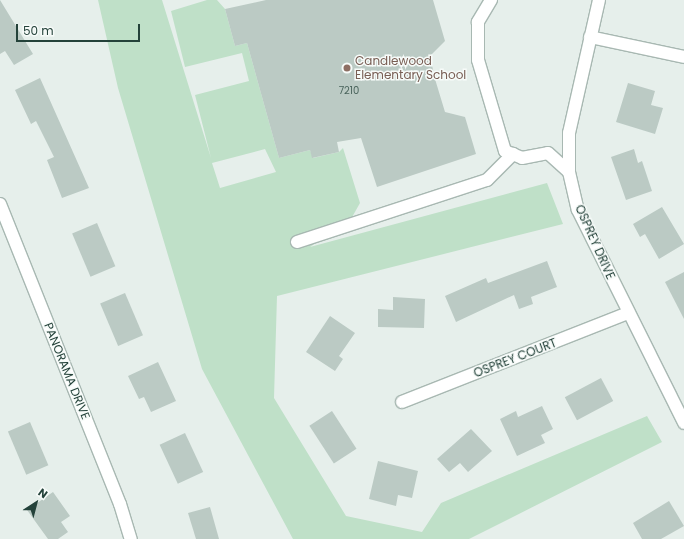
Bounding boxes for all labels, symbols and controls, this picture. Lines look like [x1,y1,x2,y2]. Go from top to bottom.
scale bar [18,16,142,42]
text: 50 m [23,22,54,39]
place label: Candlewood Elementary School [355,54,466,82]
marker: Candlewood Elementary School [342,63,352,73]
house number: 7210 [339,85,359,97]
street label: OSPREY DRIVE [572,202,618,282]
street label: PANORAMA DRIVE [41,321,93,421]
street label: OSPREY COURT [471,336,559,380]
north arrow [16,483,56,523]
text: N [35,484,51,502]

